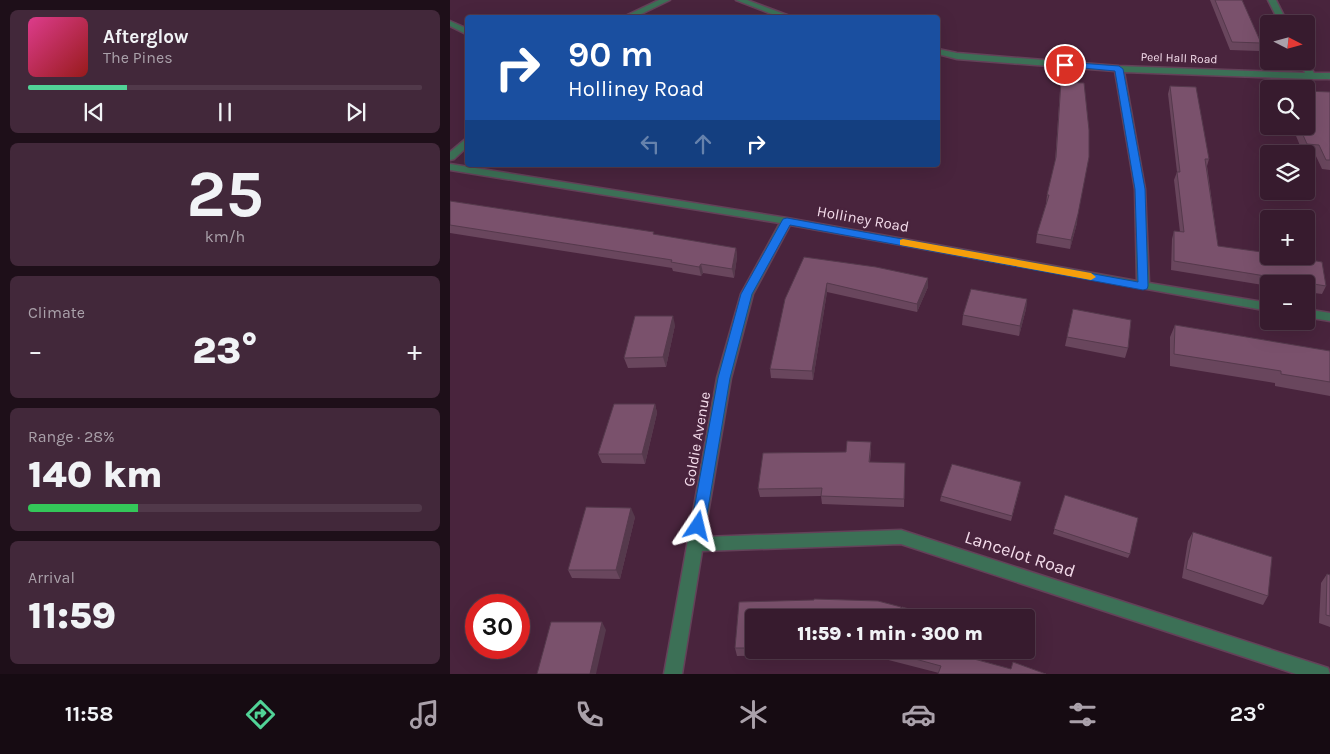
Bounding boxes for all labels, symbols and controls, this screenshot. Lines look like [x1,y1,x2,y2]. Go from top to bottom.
north arrow [1260,15,1315,70]
map controls [1260,15,1315,330]
text: Afterglow [103,26,189,48]
text: 90 m [568,34,654,75]
icon: right [485,35,550,100]
pin [1044,44,1086,86]
text: The Pines [103,48,173,67]
street label: Peel Hall Road [1140,50,1218,66]
icon: arrive [1051,51,1079,79]
text: Holliney Road [568,76,704,102]
button: search [1260,80,1315,135]
icon: previous [80,98,108,126]
icon: pause [211,98,239,126]
icon: next [342,98,370,126]
icon: left [636,130,664,158]
icon: ahead [689,130,717,158]
icon: right [742,130,770,158]
button: layers [1260,145,1315,200]
text: 25 [186,156,264,232]
street label: Holliney Road [816,202,910,236]
button: + [1260,210,1315,265]
text: km/h [205,227,245,246]
button: − [1260,275,1315,330]
text: Climate [28,303,85,322]
text: 23° [192,328,258,373]
text: − [28,334,43,367]
text: + [407,334,422,367]
street label: Goldie Avenue [680,390,714,488]
text: Range · 28% [28,427,115,446]
text: 140 km [28,452,163,497]
position arrow [671,499,723,551]
street label: Lancelot Road [962,526,1078,582]
text: Arrival [28,568,75,587]
text: 11:59 [28,593,116,638]
speed limit sign: 30 [465,594,530,659]
text: 11:59 · 1 min · 300 m [797,623,983,645]
icon: directions [243,697,278,732]
icon: music [407,697,442,732]
icon: phone [572,697,607,732]
icon: climate [736,697,771,732]
icon: car [901,697,936,732]
icon: filters [1065,697,1100,732]
text: 11:58 [65,701,113,727]
text: 23° [1230,701,1265,727]

